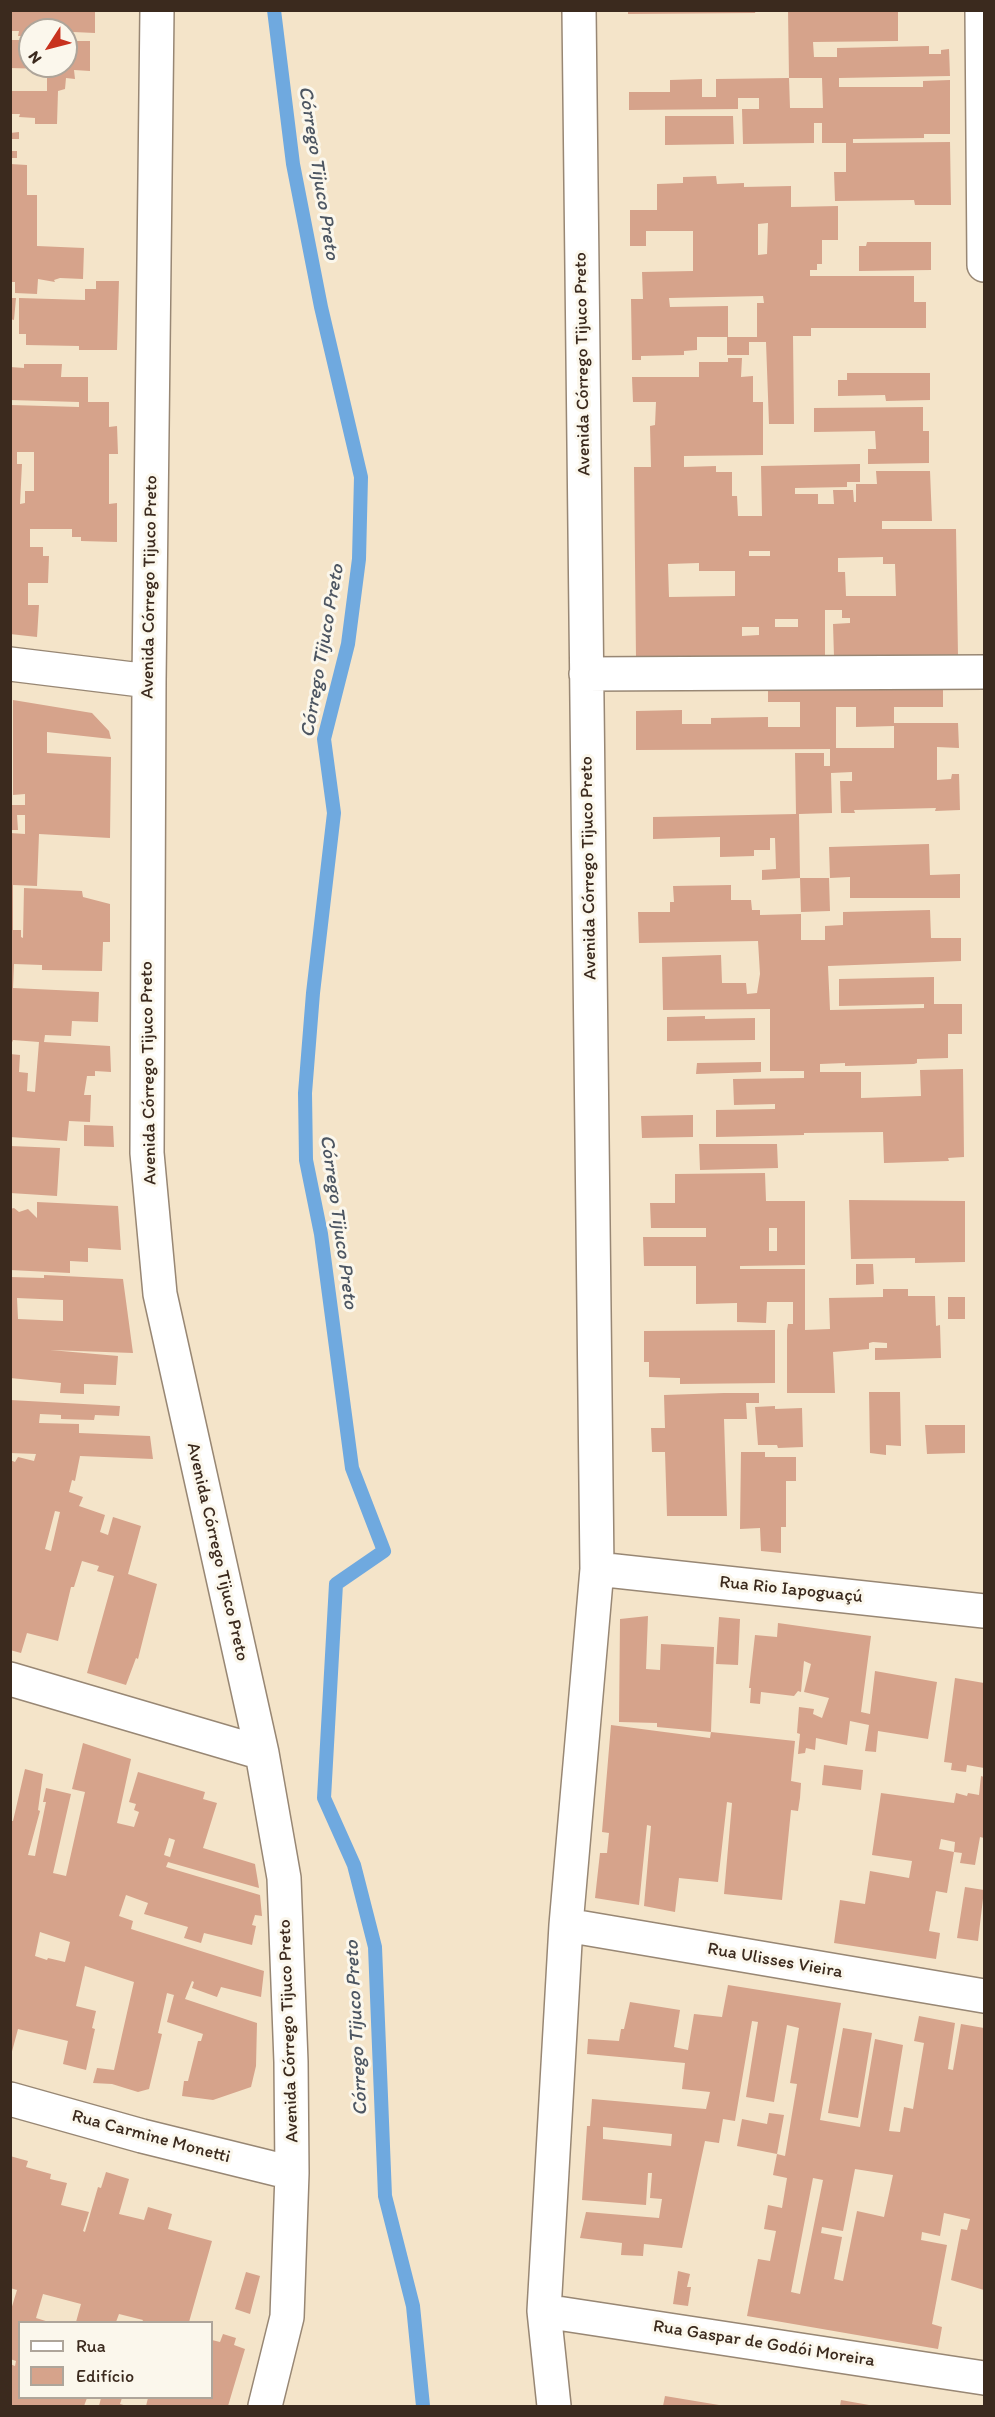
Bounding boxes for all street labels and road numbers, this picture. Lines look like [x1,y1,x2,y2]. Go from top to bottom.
street label: Avenida Córrego Tijuco Preto [570,252,596,476]
street label: Avenida Córrego Tijuco Preto [137,475,163,699]
street label: Avenida Córrego Tijuco Preto [576,756,602,980]
street label: Avenida Córrego Tijuco Preto [136,961,162,1185]
street label: Avenida Córrego Tijuco Preto [181,1441,253,1663]
street label: Rua Rio Iapoguaçú [718,1572,864,1608]
street label: Avenida Córrego Tijuco Preto [274,1919,304,2143]
street label: Rua Ulisses Vieira [706,1938,844,1984]
street label: Rua Carmine Monetti [69,2105,233,2169]
street label: Rua Gaspar de Godói Moreira [652,2316,876,2372]

